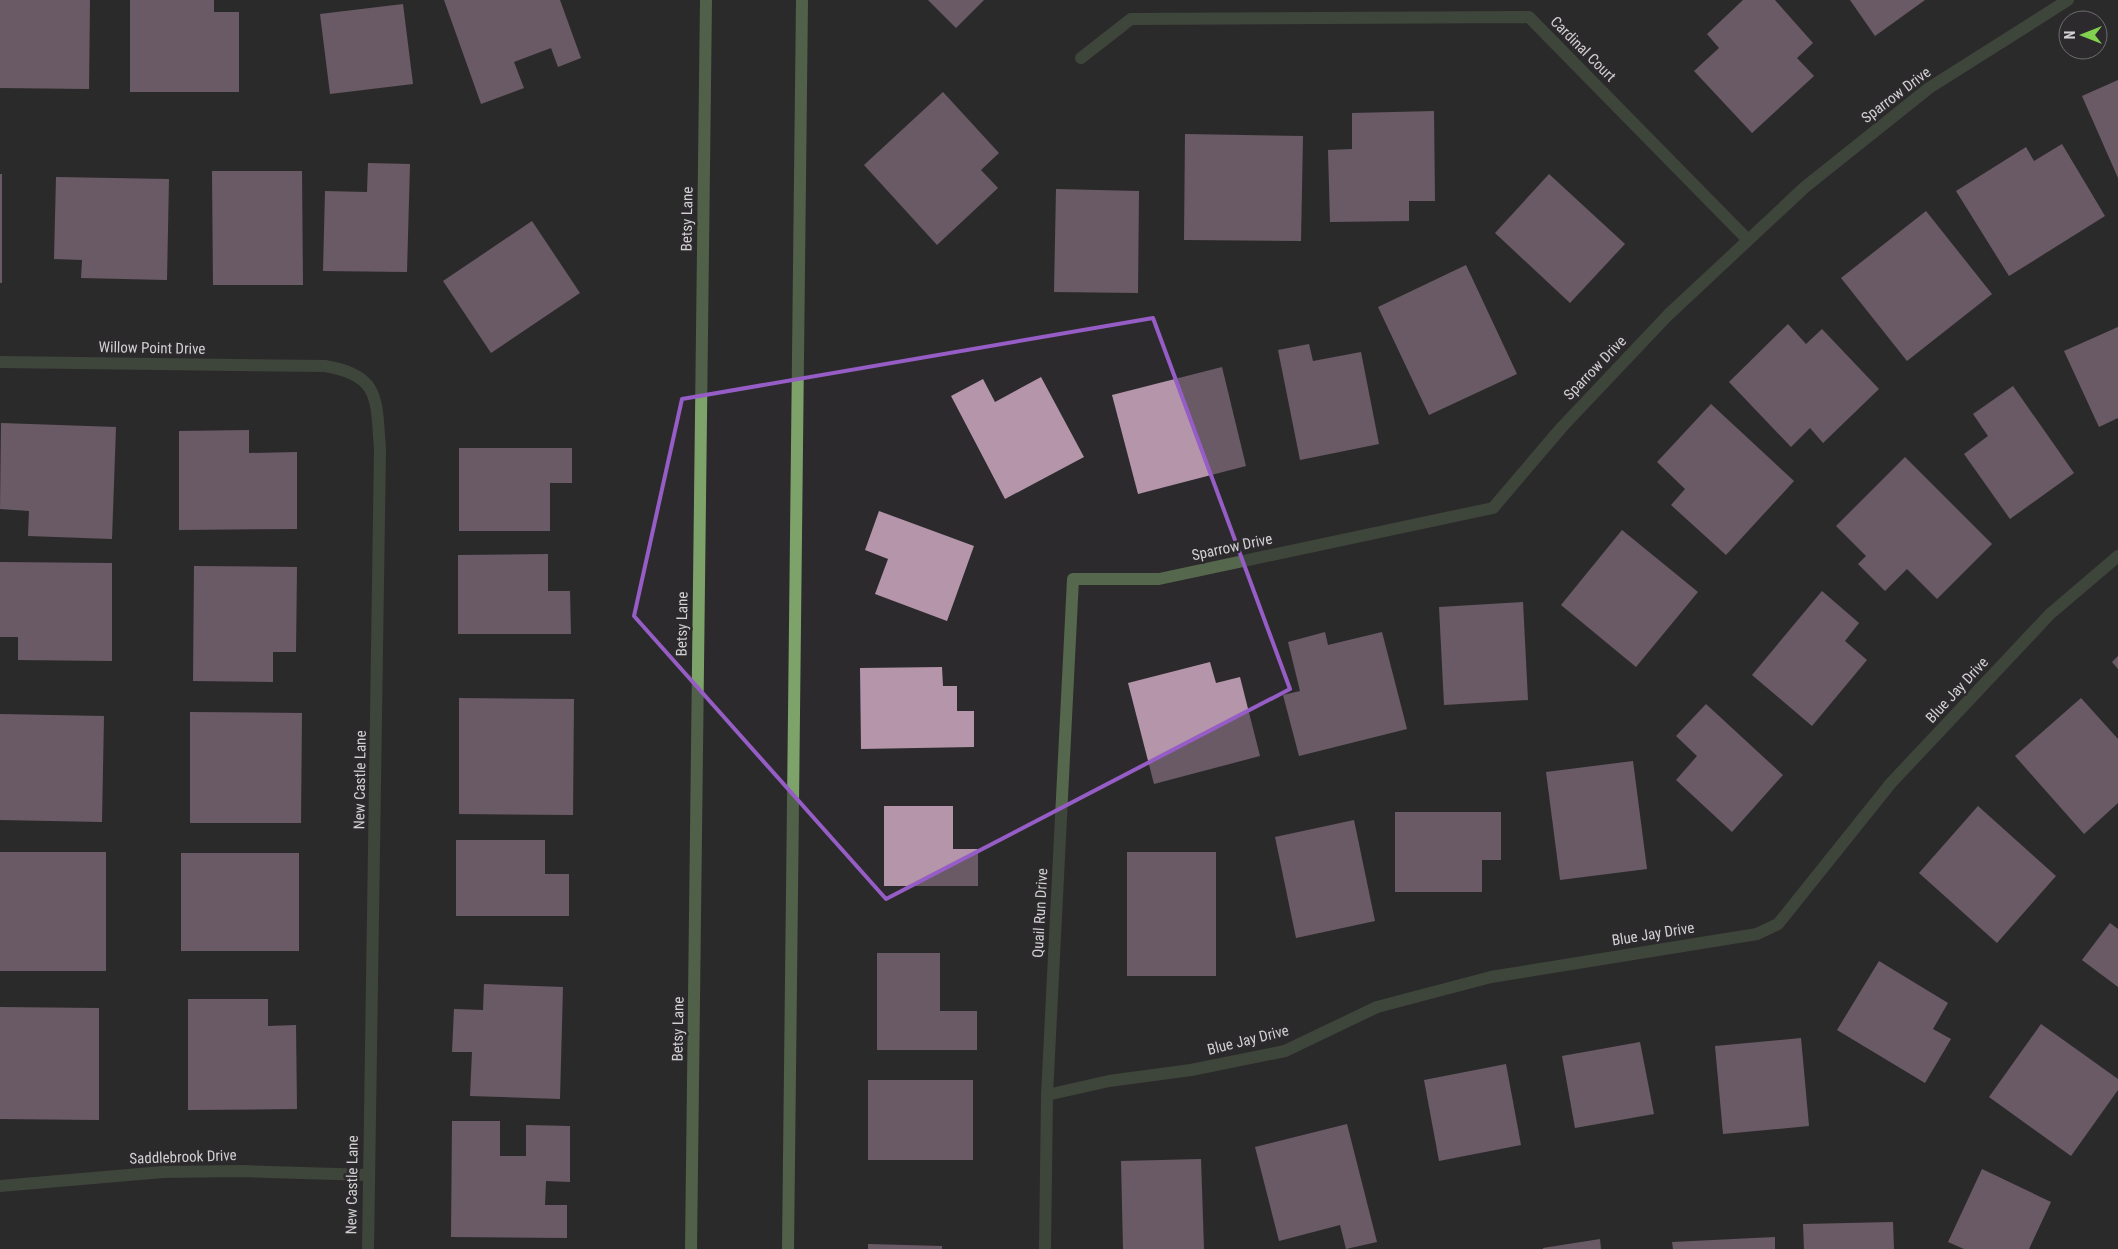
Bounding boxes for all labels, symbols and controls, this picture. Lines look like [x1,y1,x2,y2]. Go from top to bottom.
north arrow [2058,10,2108,60]
street label: Cardinal Court [1547,13,1619,85]
text: N [2062,31,2078,39]
street label: Sparrow Drive [1858,63,1934,127]
street label: Betsy Lane [677,186,697,252]
street label: Sparrow Drive [1560,332,1630,404]
street label: Willow Point Drive [98,338,206,358]
street label: Sparrow Drive [1190,530,1274,564]
street label: Betsy Lane [672,591,692,657]
street label: Blue Jay Drive [1922,653,1992,727]
street label: New Castle Lane [350,730,370,830]
street label: Quail Run Drive [1029,868,1051,958]
street label: Blue Jay Drive [1610,919,1696,949]
street label: Betsy Lane [668,996,688,1062]
street label: Blue Jay Drive [1205,1021,1291,1059]
street label: New Castle Lane [342,1135,362,1235]
street label: Saddlebrook Drive [129,1146,237,1168]

